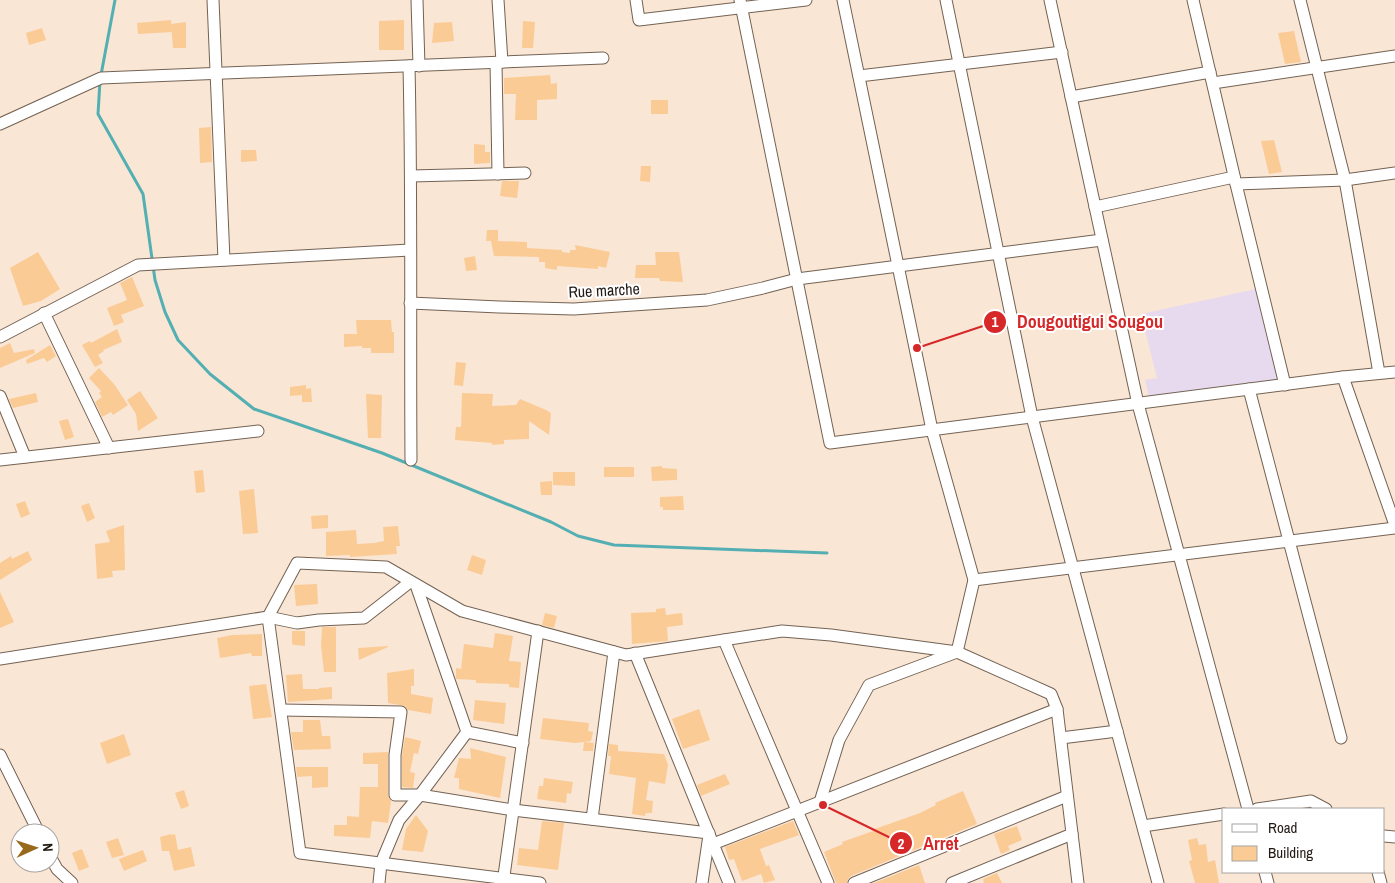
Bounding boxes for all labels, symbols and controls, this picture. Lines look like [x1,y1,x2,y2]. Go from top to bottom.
street label: Rue marche [568,277,640,303]
callout: Dougoutigui Sougou [982,305,1173,338]
text: Dougoutigui Sougou [1017,309,1163,334]
text: 1 [992,311,999,332]
legend [1222,808,1385,873]
text: Road [1268,817,1297,838]
north arrow [10,823,60,873]
callout: Arret [888,827,969,860]
text: Arret [923,831,959,856]
text: 2 [898,833,905,854]
text: Building [1268,842,1313,863]
text: N [39,843,57,852]

